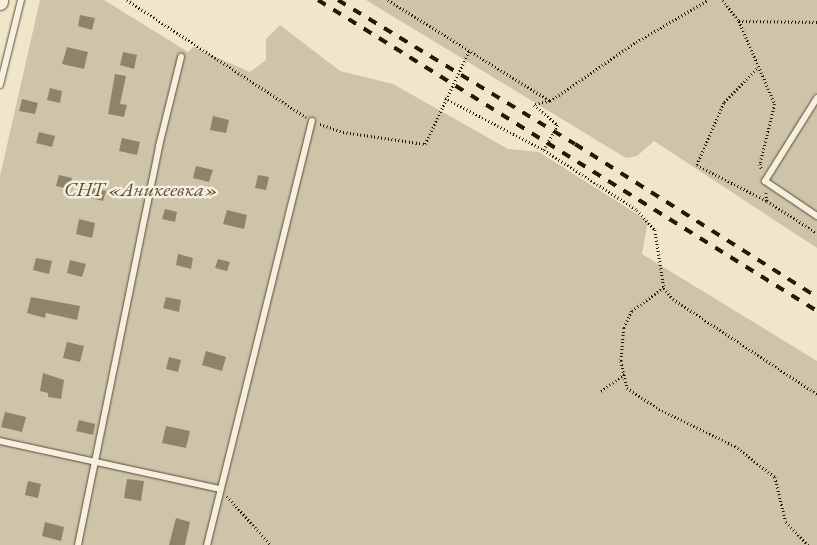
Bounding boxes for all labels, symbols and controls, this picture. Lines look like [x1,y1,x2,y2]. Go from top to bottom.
park label: СНТ «Аникеевка» [64,177,218,201]

